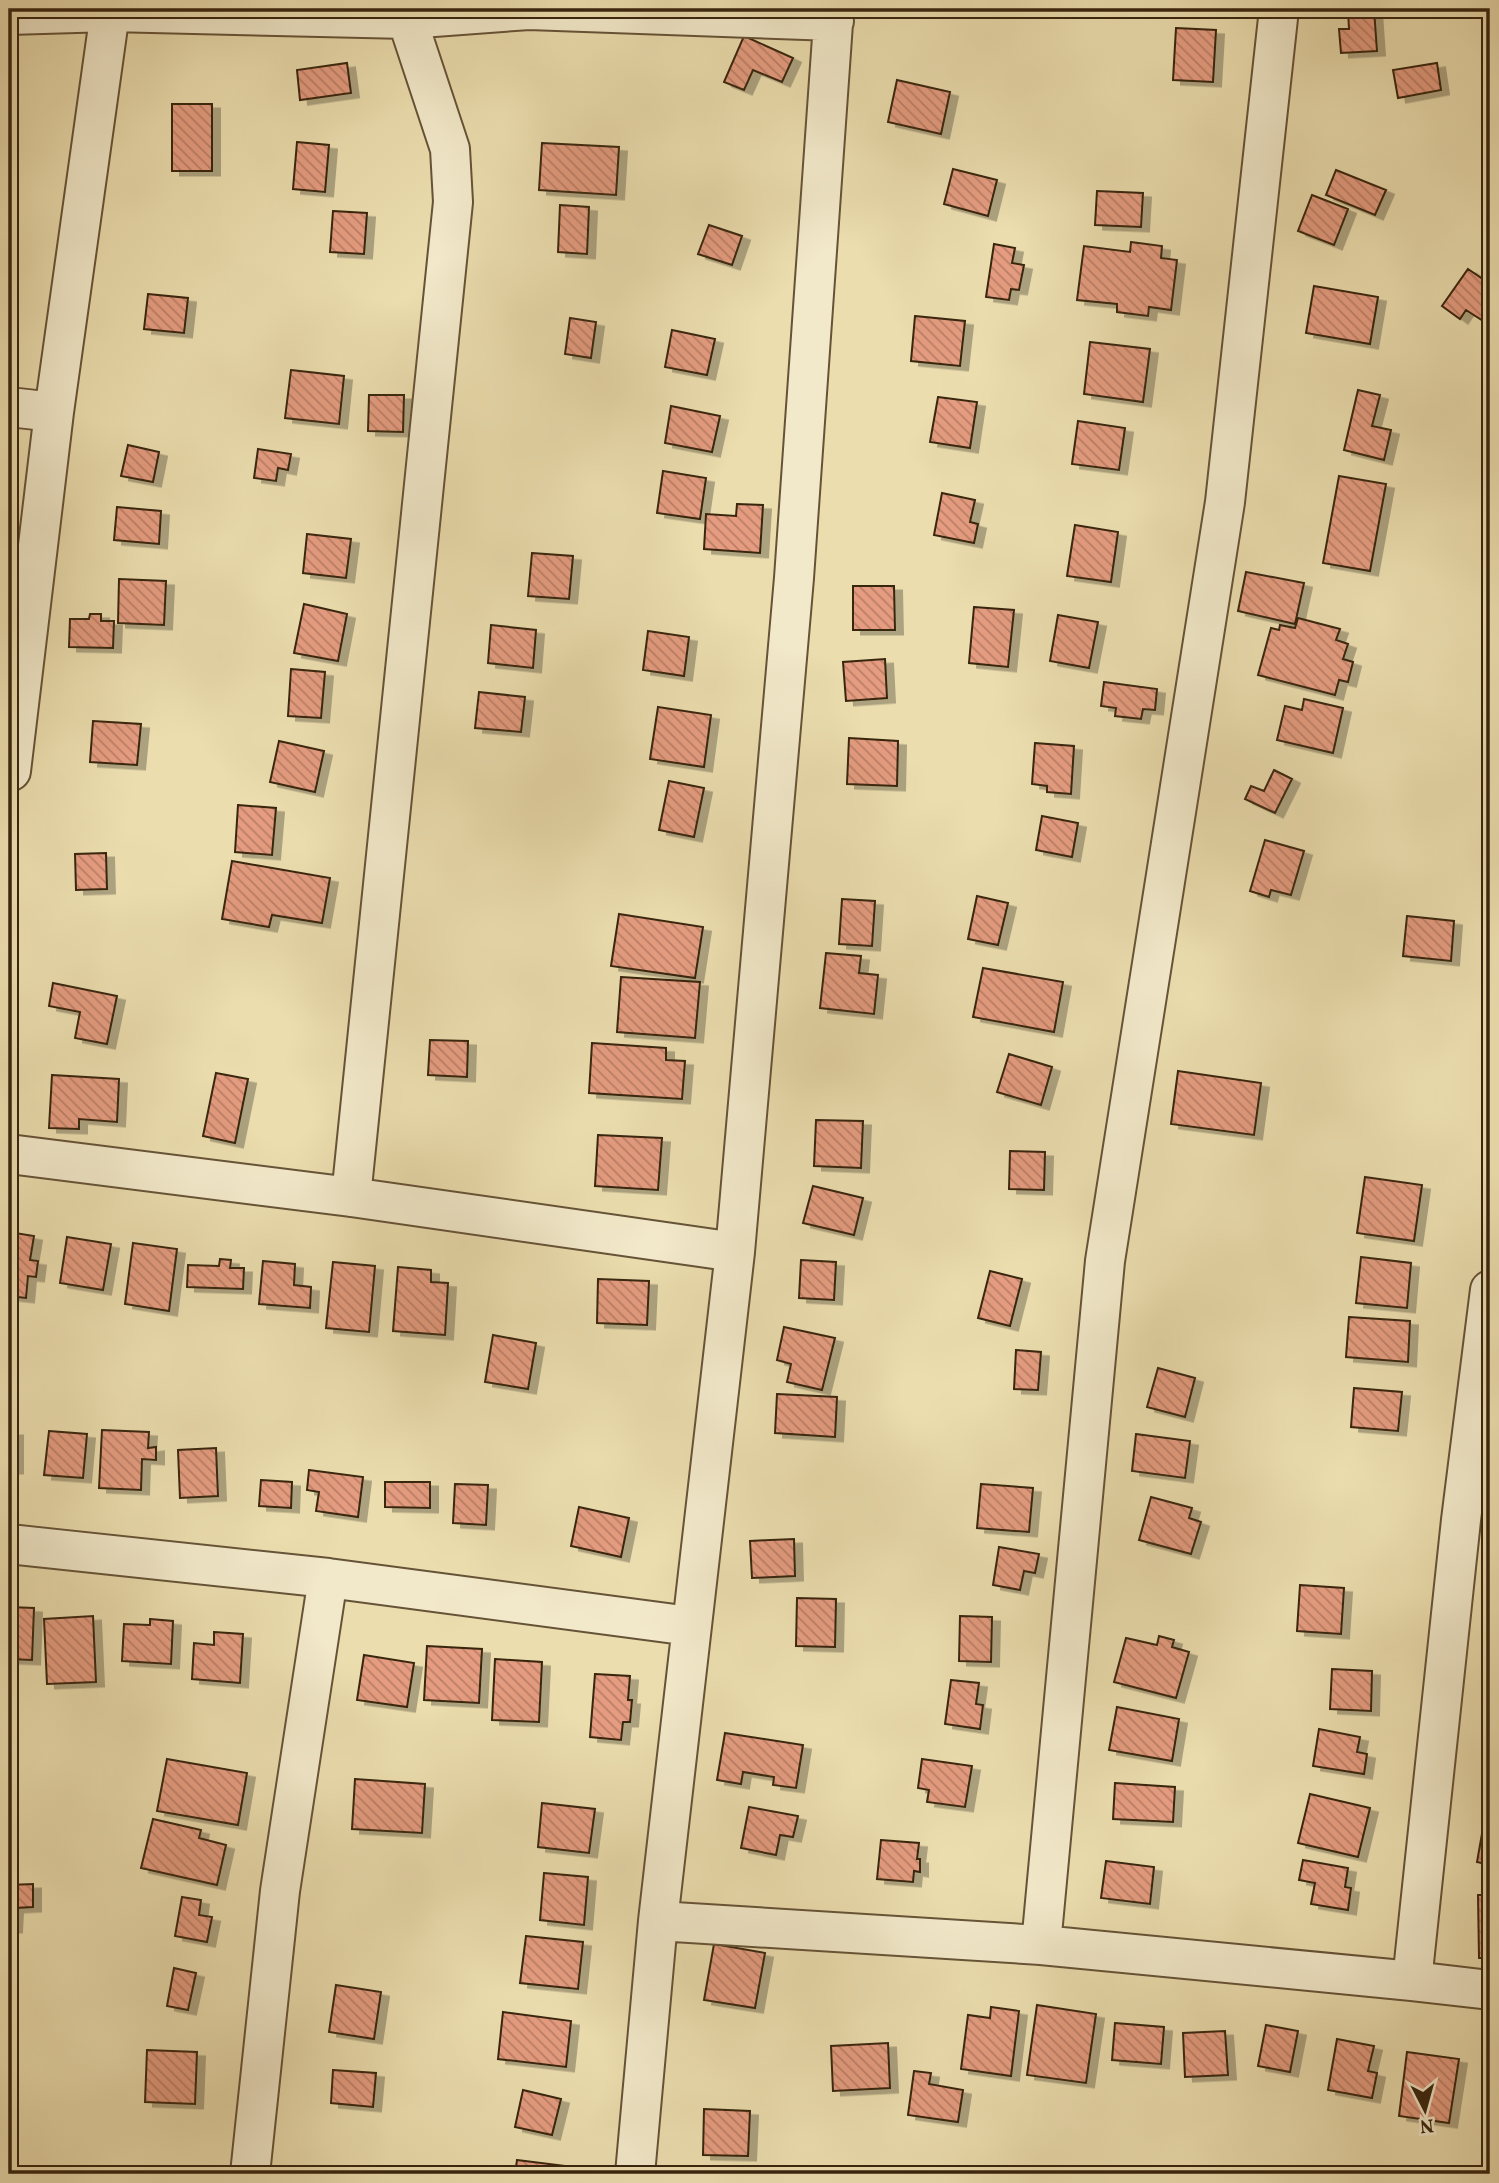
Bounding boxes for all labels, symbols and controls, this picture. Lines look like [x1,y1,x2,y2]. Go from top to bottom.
north arrow [1390,2074,1460,2144]
text: N [1418,2111,1435,2139]

